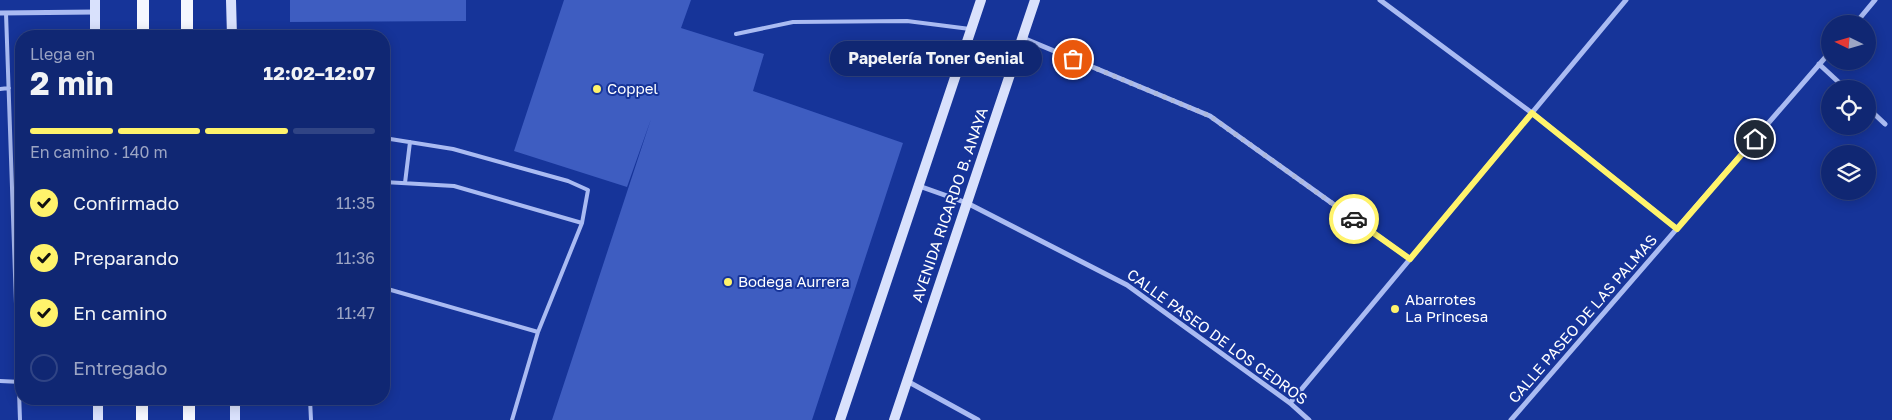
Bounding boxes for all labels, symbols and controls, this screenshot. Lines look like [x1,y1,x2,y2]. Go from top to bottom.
north arrow [1821,15,1876,70]
map controls [1821,15,1876,200]
pin [1052,38,1094,80]
callout: Papelería Toner Genial [830,42,1043,76]
text: Llega en [30,44,95,64]
icon: bag [1059,45,1087,73]
text: Papelería Toner Genial [848,48,1024,68]
text: 12:02–12:07 [263,61,375,84]
text: 2 min [30,64,114,102]
place label: Coppel [607,79,658,97]
button: locate [1821,80,1876,135]
marker: Coppel [591,83,603,95]
street label: AVENIDA RICARDO B. ANAYA [907,105,991,304]
pin [1734,118,1776,160]
icon: home [1741,125,1769,153]
text: En camino · 140 m [30,142,168,162]
button: layers [1821,145,1876,200]
icon: check [30,189,58,217]
text: Confirmado [73,191,179,214]
text: 11:35 [336,193,375,213]
courier [1329,194,1379,244]
icon: car [1340,205,1368,233]
street label: CALLE PASEO DE LAS PALMAS [1504,230,1660,406]
icon: check [30,244,58,272]
text: Preparando [73,246,179,269]
text: 11:36 [336,248,375,268]
street label: CALLE PASEO DE LOS CEDROS [1124,265,1311,408]
place label: Bodega Aurrera [738,272,850,290]
marker: Bodega Aurrera [722,276,734,288]
place label: Abarrotes La Princesa [1405,290,1488,325]
icon: check [30,299,58,327]
text: En camino [73,301,167,324]
text: 11:47 [336,303,375,323]
marker: Abarrotes La Princesa [1389,303,1401,315]
text: Entregado [73,356,167,379]

